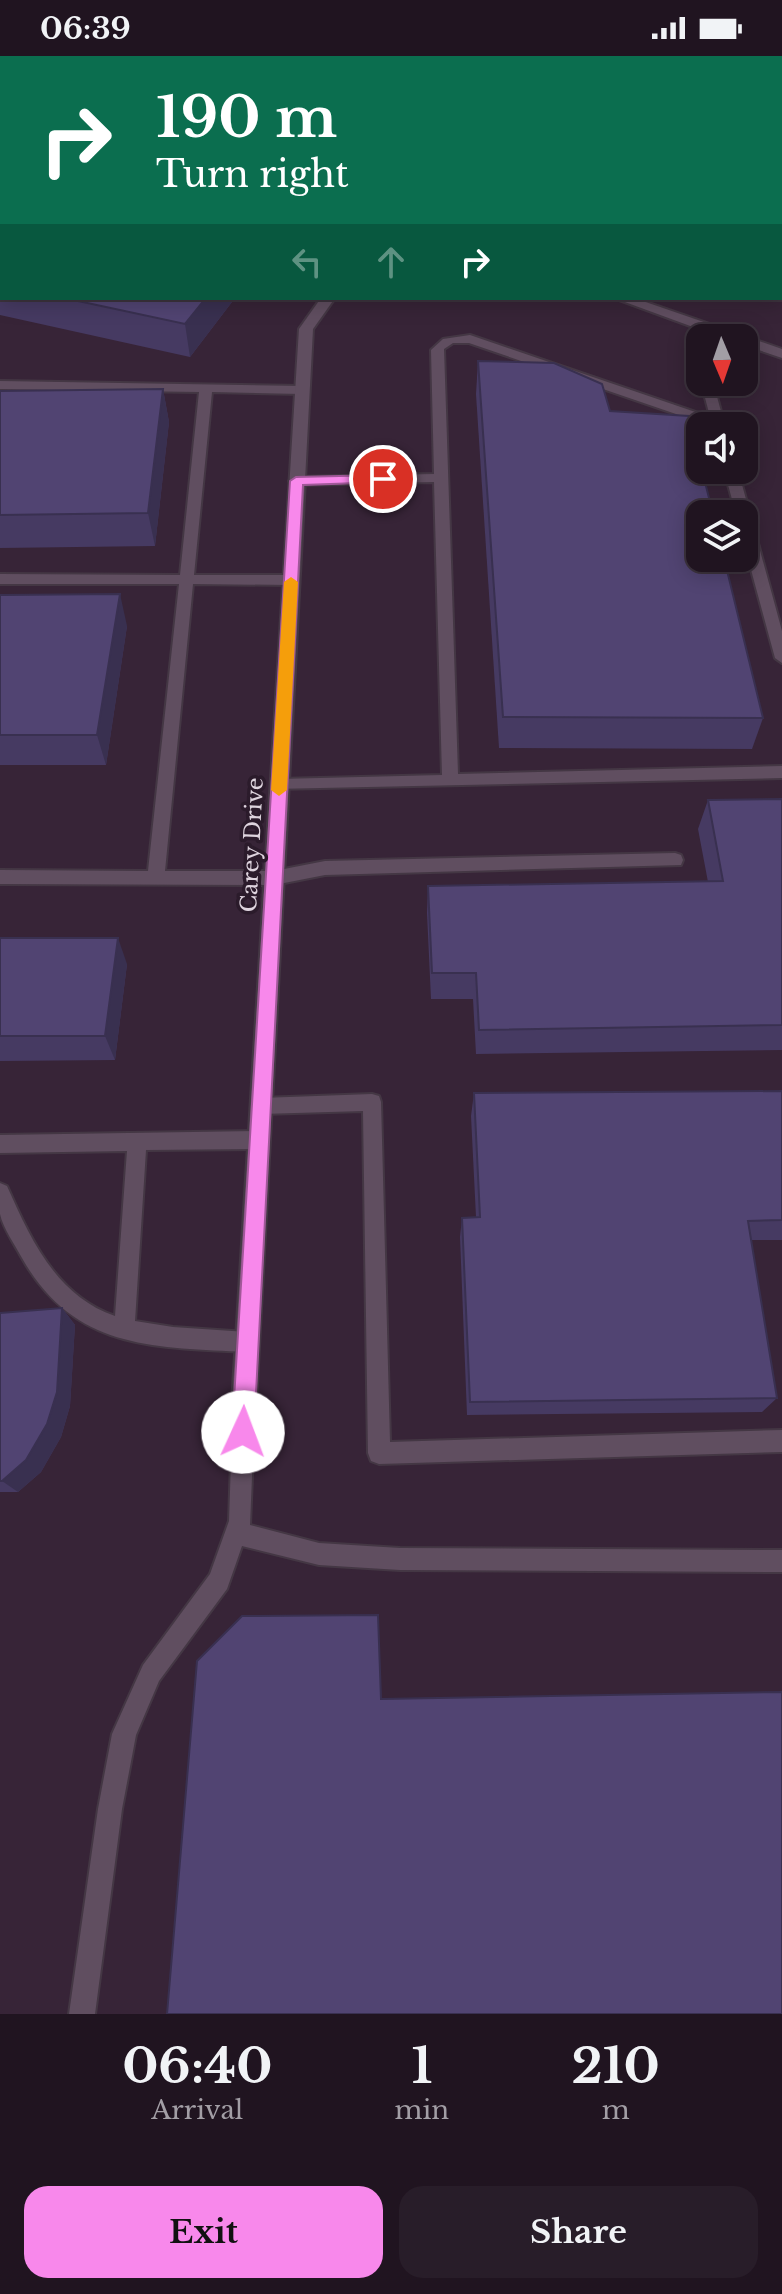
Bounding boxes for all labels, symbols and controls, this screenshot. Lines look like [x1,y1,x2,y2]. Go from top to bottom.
text: 06:39 [40,10,131,47]
text: 190 m [156,83,337,152]
icon: right [24,88,128,192]
text: Turn right [156,152,349,197]
icon: left [285,240,329,284]
icon: ahead [369,240,413,284]
icon: right [453,240,497,284]
north arrow [686,324,758,396]
map controls [686,324,758,572]
button: sound [686,412,758,484]
pin [349,445,417,513]
icon: arrive [361,457,405,501]
button: layers [686,500,758,572]
street label: Carey Drive [235,777,269,913]
position arrow [201,1390,285,1474]
text: 06:40 [122,2036,272,2096]
text: 1 [411,2036,432,2096]
text: 210 [571,2036,660,2096]
text: Arrival [151,2094,243,2126]
text: min [395,2094,449,2126]
text: m [602,2094,630,2126]
button: Exit [24,2186,383,2278]
button: Share [399,2186,758,2278]

